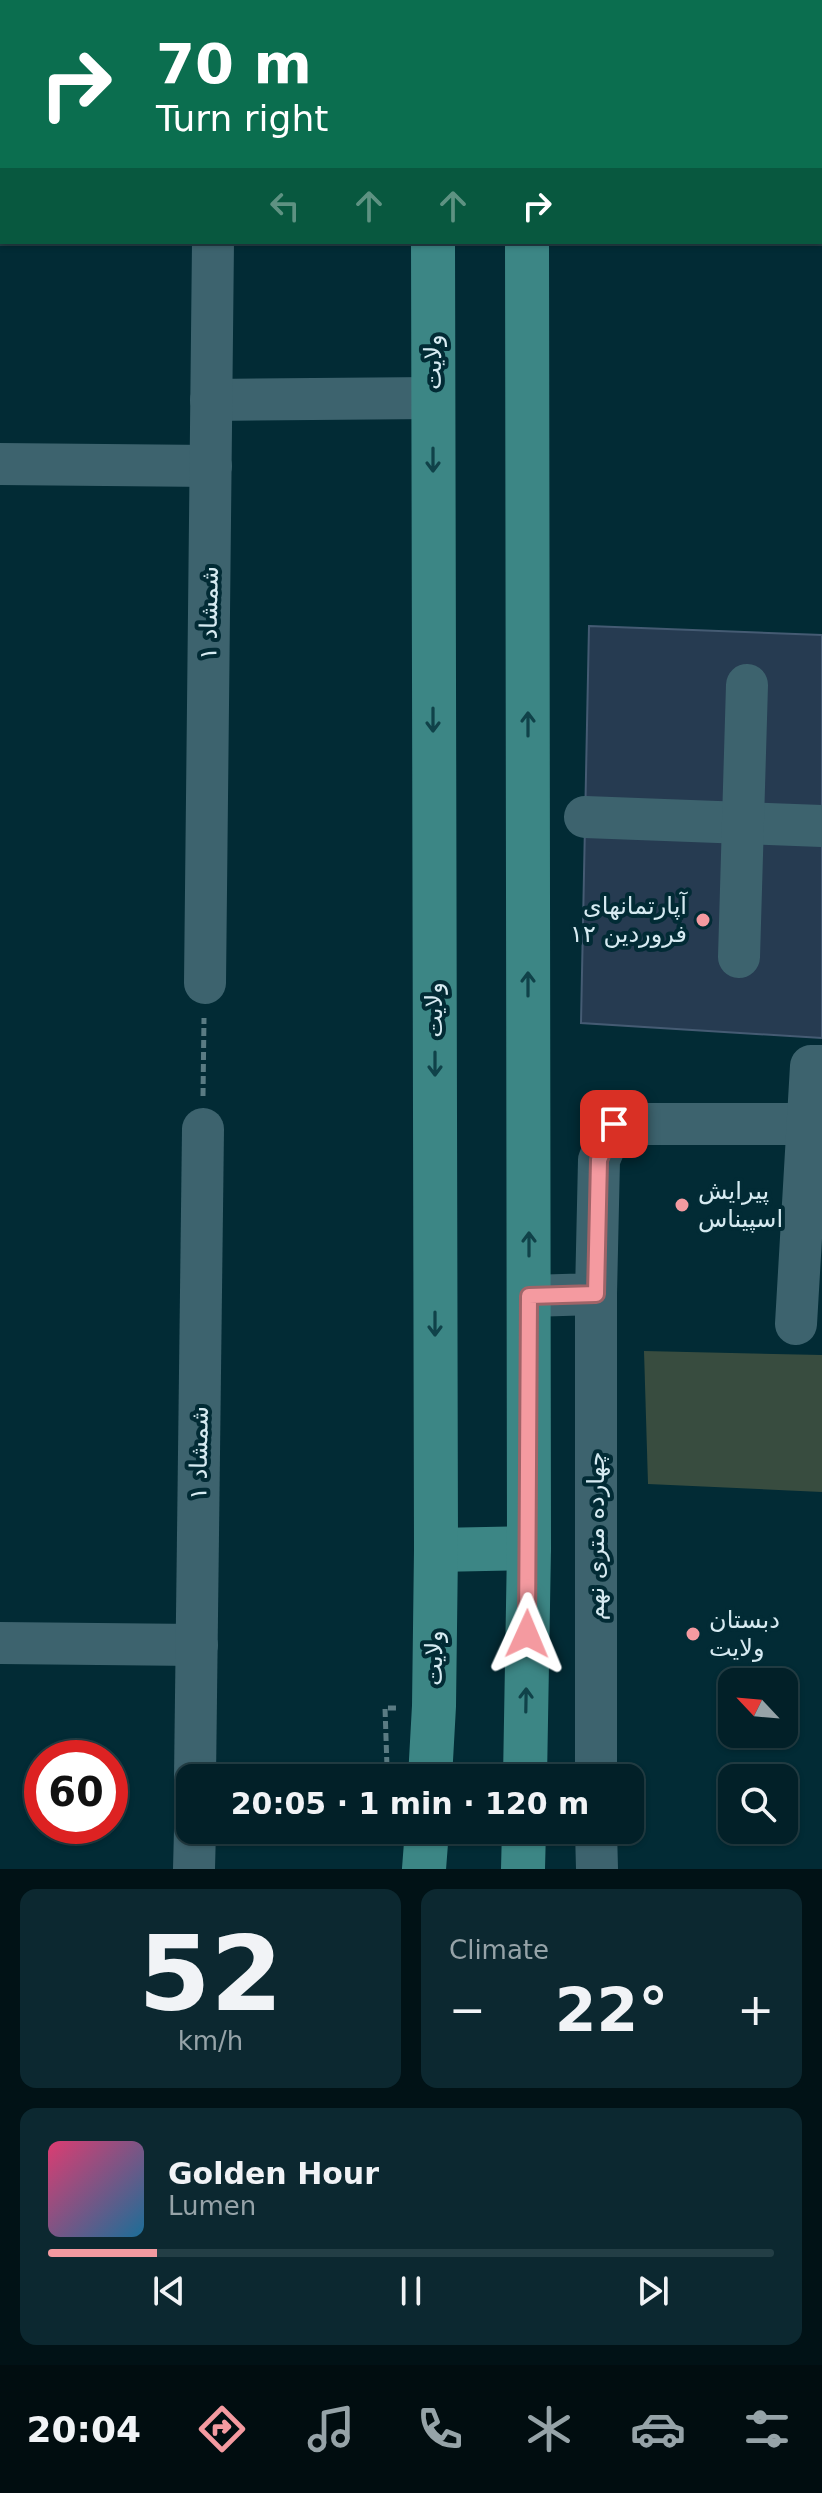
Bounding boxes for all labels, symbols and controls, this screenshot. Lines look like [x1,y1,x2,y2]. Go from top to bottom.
text: 70 m [156,31,312,96]
icon: right [24,32,128,136]
text: Turn right [156,98,328,139]
icon: left [263,184,307,228]
icon: ahead [347,184,391,228]
icon: ahead [431,184,475,228]
icon: right [515,184,559,228]
street label: ولایت [419,334,447,390]
one-way arrow [425,446,441,473]
street label: شمشاد ۱ [194,566,224,660]
one-way arrow [426,706,441,733]
one-way arrow [520,711,536,738]
place label: آپارتمانهای ۱۲ فروردین [570,891,688,948]
marker: آپارتمانهای ۱۲ فروردین [694,911,712,929]
one-way arrow [520,971,536,998]
street label: ولایت [420,982,448,1038]
one-way arrow [427,1050,442,1077]
pin [580,1090,648,1158]
icon: arrive [592,1102,636,1146]
place label: پیرایش اسپیناس [698,1177,783,1233]
marker: پیرایش اسپیناس [673,1196,691,1214]
one-way arrow [521,1231,537,1258]
one-way arrow [427,1310,443,1337]
street label: شمشاد ۱ [184,1406,214,1500]
street label: چهارده متری نهم [582,1451,610,1621]
position arrow [485,1592,569,1676]
place label: دبستان ولایت [709,1606,780,1662]
marker: دبستان ولایت [684,1625,702,1643]
street label: ولایت [420,1630,448,1686]
north arrow [718,1668,798,1748]
map controls [718,1668,798,1844]
one-way arrow [518,1687,534,1714]
speed limit sign: 60 [24,1740,128,1844]
button: search [718,1764,798,1844]
text: 20:05 · 1 min · 120 m [231,1786,589,1821]
text: 52 [138,1913,283,2035]
text: Climate [449,1935,549,1965]
text: 22° [555,1975,668,2045]
text: − [449,1984,486,2035]
text: + [737,1984,774,2035]
text: km/h [178,2026,243,2056]
text: Golden Hour [168,2156,379,2191]
text: Lumen [168,2191,256,2221]
icon: previous [147,2269,191,2313]
icon: pause [389,2269,433,2313]
icon: next [631,2269,675,2313]
icon: directions [194,2401,250,2457]
icon: music [303,2401,359,2457]
icon: phone [412,2401,468,2457]
icon: climate [521,2401,577,2457]
icon: car [630,2401,686,2457]
icon: filters [739,2401,795,2457]
text: 20:04 [27,2409,141,2450]

